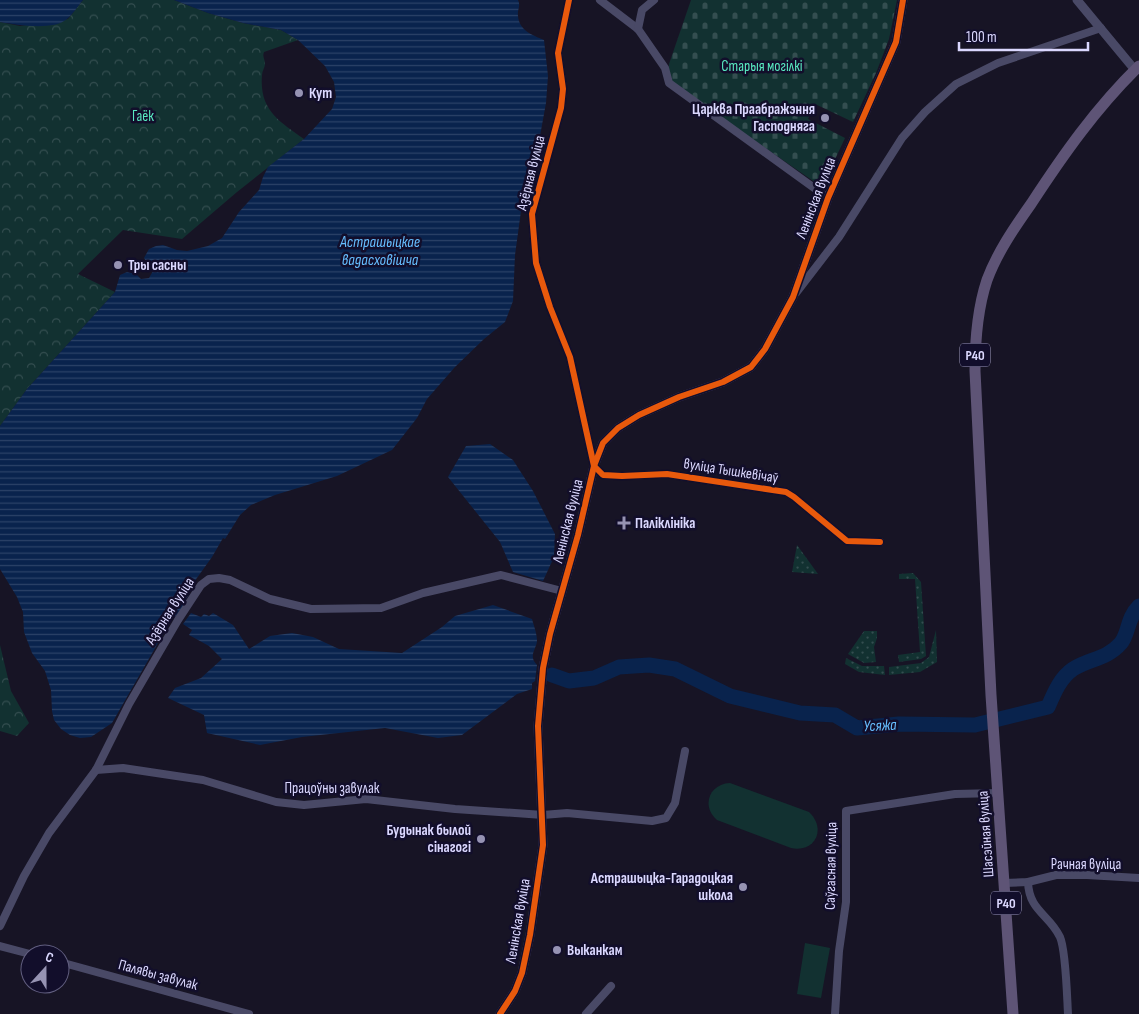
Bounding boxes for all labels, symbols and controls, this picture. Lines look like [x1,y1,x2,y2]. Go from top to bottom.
scale bar [959,20,1088,52]
text: 100 m [966,28,997,47]
park label: Старыя могілкі [721,57,803,76]
place label: Кут [309,84,332,103]
marker: Кут [293,87,305,99]
place label: Царква Праабражэння Гасподняга [692,100,815,136]
park label: Гаёк [132,107,154,126]
marker: Царква Праабражэння Гасподняга [819,112,831,124]
street label: Азёрная вуліца [512,133,550,213]
street label: Ленінская вуліца [791,154,840,242]
water label: Астрашыцкае вадасховішча [339,233,420,270]
place label: Тры сасны [128,256,186,275]
marker: Тры сасны [112,259,124,271]
road number: Р40 [960,344,990,366]
street label: вуліца Тышкевічаў [682,454,780,488]
street label: Ленінская вуліца [548,477,588,566]
place label: Паліклініка [635,514,695,533]
marker: Паліклініка [617,516,631,530]
street label: Азёрная вуліца [141,574,199,649]
water label: Усяжа [863,716,898,736]
street label: Працоўны завулак [285,779,380,798]
street label: Шасэйная вуліца [973,790,998,878]
place label: Будынак былой сінагогі [386,821,471,857]
street label: Саўгасная вуліца [821,822,841,910]
marker: Будынак былой сінагогі [475,833,487,845]
street label: Рачная вуліца [1051,855,1121,874]
place label: Астрашыцка-Гарадоцкая школа [590,869,733,905]
street label: Ленінская вуліца [501,877,535,966]
marker: Астрашыцка-Гарадоцкая школа [737,881,749,893]
road number: Р40 [991,891,1021,914]
place label: Выканкам [567,941,623,960]
north arrow [20,944,70,994]
marker: Выканкам [551,944,563,956]
text: С [43,948,56,967]
street label: Палявы завулак [116,955,200,995]

